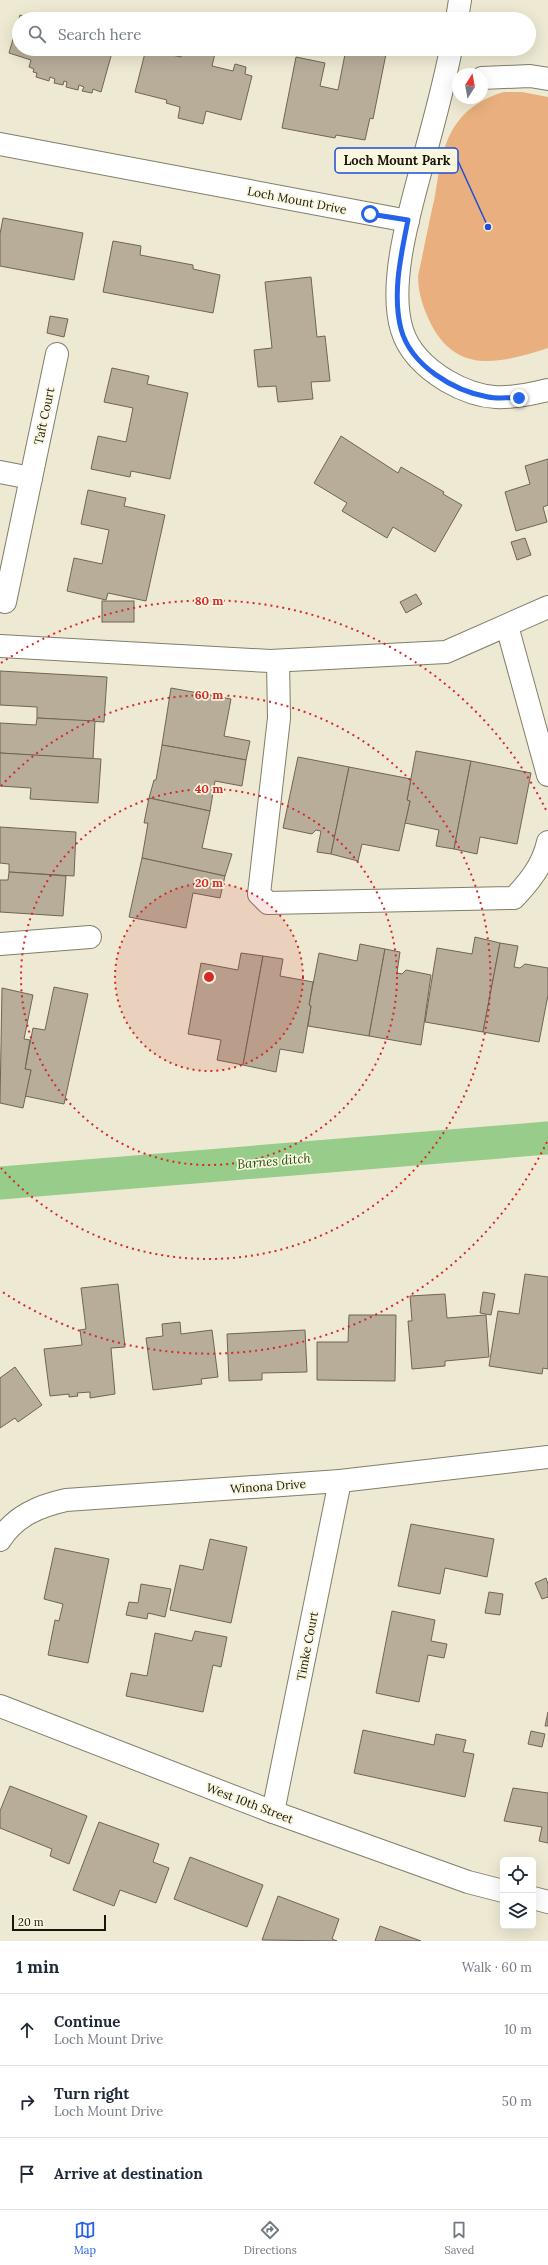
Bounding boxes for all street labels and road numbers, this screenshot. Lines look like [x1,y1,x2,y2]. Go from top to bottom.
street label: Loch Mount Drive [246,183,348,217]
street label: Taft Court [31,386,57,446]
street label: Winona Drive [230,1476,307,1496]
street label: Timke Court [293,1610,321,1682]
street label: West 10th Street [204,1779,296,1827]

